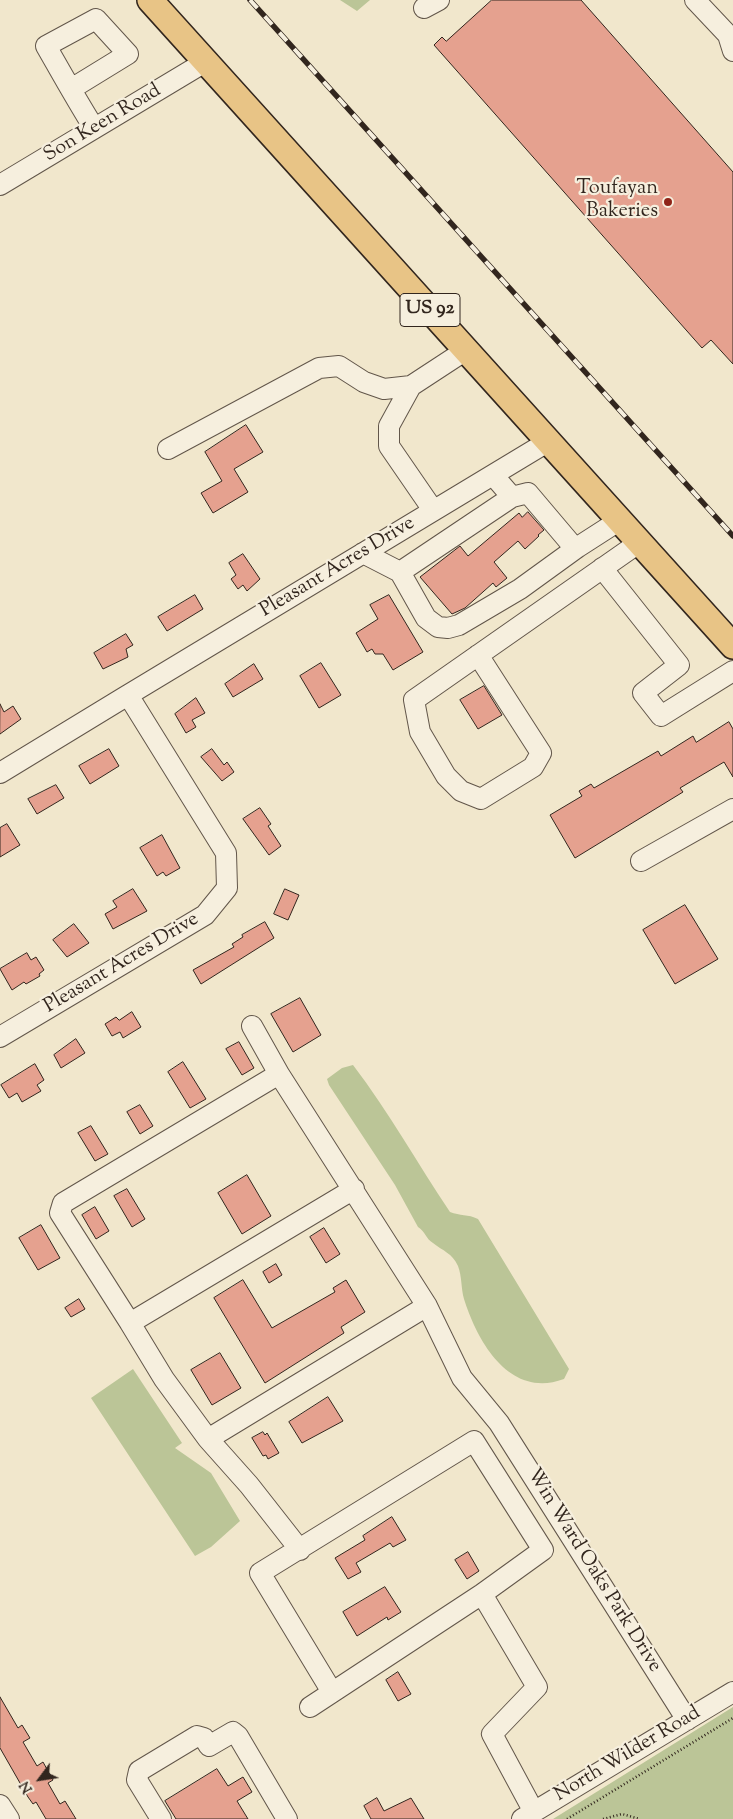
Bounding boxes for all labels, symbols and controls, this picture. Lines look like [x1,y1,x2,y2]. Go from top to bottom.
street label: Son Keen Road [40,80,166,168]
place label: Toufayan Bakeries [576,178,658,225]
marker: Toufayan Bakeries [662,196,674,208]
road number: US 92 [400,294,460,326]
street label: Pleasant Acres Drive [256,512,420,624]
street label: Pleasant Acres Drive [40,908,204,1020]
street label: Win Ward Oaks Park Drive [520,1465,666,1677]
street label: North Wilder Road [551,1702,705,1808]
north arrow [15,1754,65,1804]
text: N [16,1777,39,1797]

